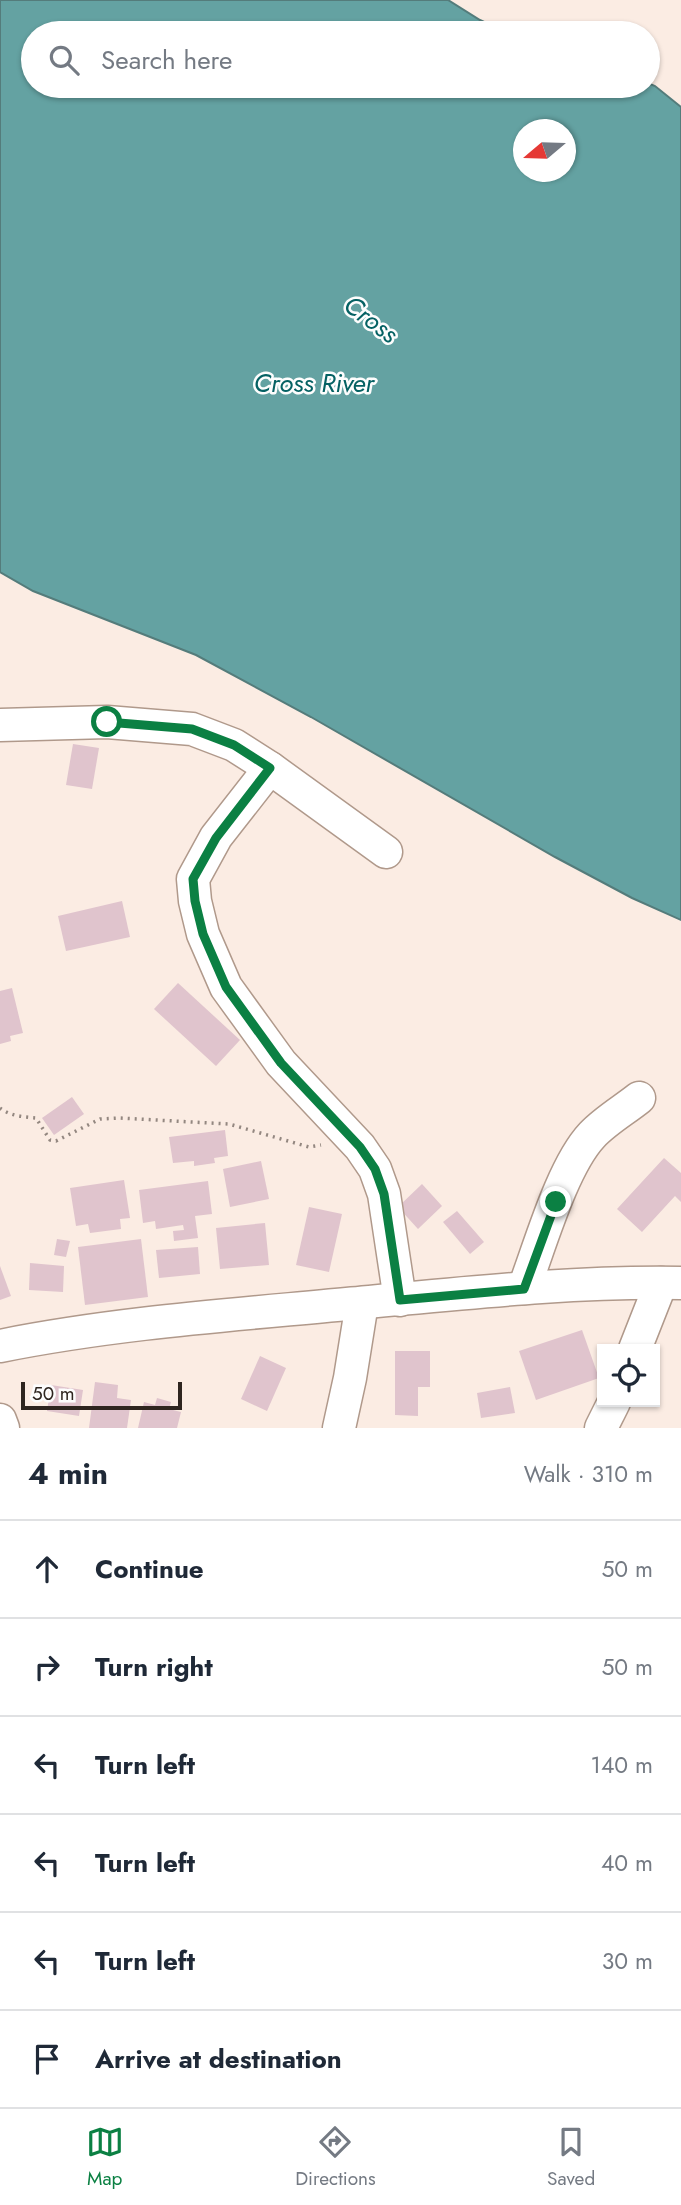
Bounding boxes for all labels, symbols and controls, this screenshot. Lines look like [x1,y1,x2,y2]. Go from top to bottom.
search box [21,21,660,98]
icon: search [45,41,83,79]
text: Search here [101,41,233,79]
north arrow [513,119,576,182]
water label: Cross [336,286,407,353]
water label: Cross River [254,364,376,402]
route start [91,706,122,737]
route end [540,1186,571,1217]
map controls [597,1344,660,1407]
button: locate [597,1344,660,1407]
scale bar [21,1379,182,1411]
text: 50 m [32,1380,75,1407]
text: 4 min [28,1452,108,1495]
text: Walk · 310 m [524,1457,653,1491]
icon: ahead [28,1550,66,1588]
text: Continue [95,1550,204,1588]
text: 50 m [601,1552,653,1586]
icon: right [28,1648,66,1686]
text: Turn right [95,1648,213,1686]
text: 50 m [601,1650,653,1684]
icon: left [28,1746,66,1784]
text: Turn left [95,1746,195,1784]
text: 140 m [591,1748,653,1782]
icon: left [28,1844,66,1882]
text: Turn left [95,1844,195,1882]
text: 40 m [601,1846,653,1880]
icon: left [28,1942,66,1980]
text: Turn left [95,1942,195,1980]
text: 30 m [602,1944,653,1978]
icon: arrive [28,2040,66,2078]
text: Arrive at destination [95,2040,342,2078]
tab: Map [86,2123,124,2192]
tab: Directions [295,2123,376,2192]
tab: Saved [547,2123,595,2192]

